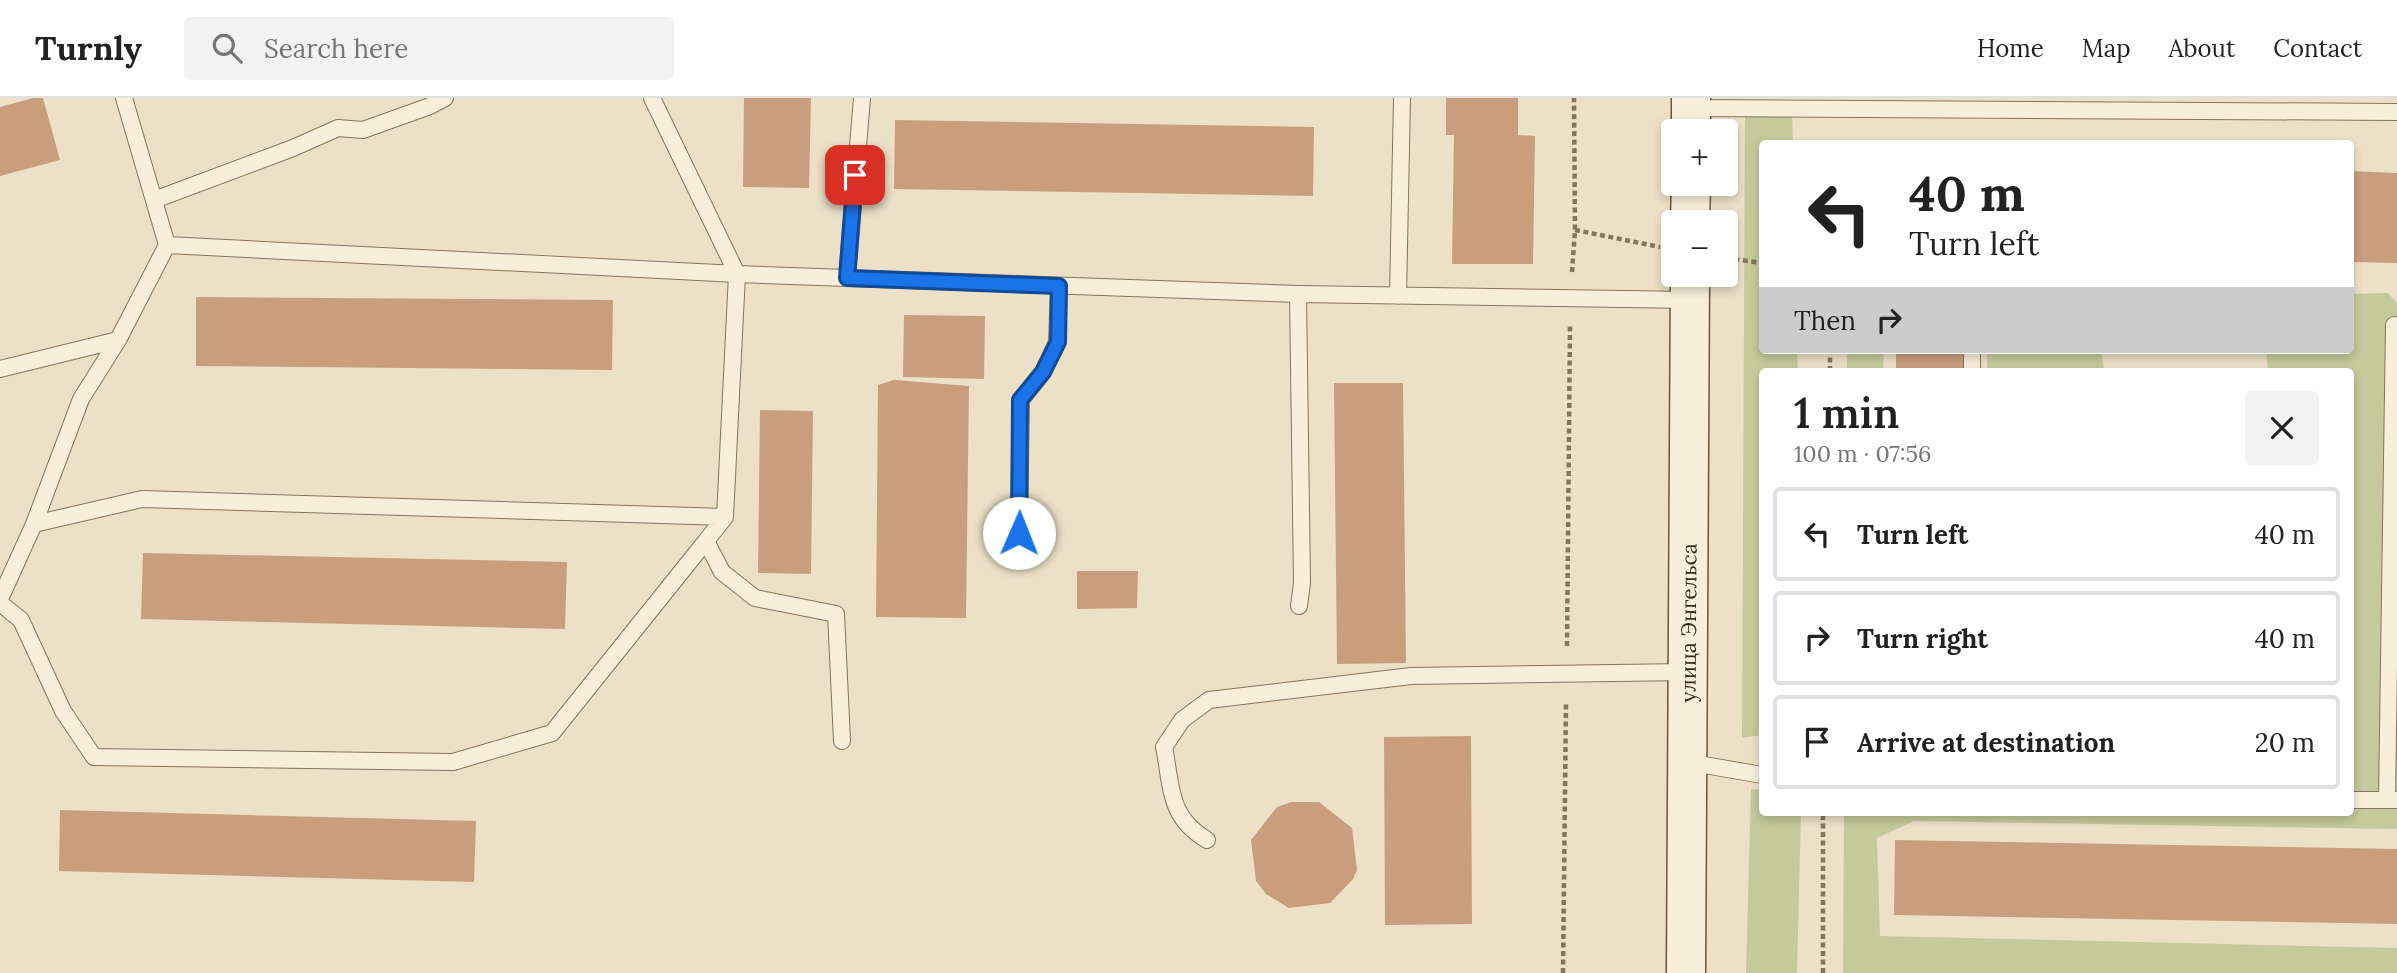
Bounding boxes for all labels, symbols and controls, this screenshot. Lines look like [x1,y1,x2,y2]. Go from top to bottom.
search box [184,17,674,80]
text: Turnly [35,27,142,69]
icon: search [208,29,246,67]
text: Search here [264,32,408,65]
text: Home [1977,33,2044,64]
text: Map [2082,33,2131,64]
text: About [2169,33,2235,64]
text: Contact [2273,33,2362,64]
map controls [1661,119,1738,287]
button: + [1661,119,1738,196]
pin [825,145,885,205]
icon: arrive [836,156,874,194]
text: 40 m [1909,162,2025,224]
icon: left [1794,168,1885,259]
button: − [1661,210,1738,287]
text: Turn left [1909,223,2039,264]
icon: right [1870,301,1908,339]
text: Then [1794,304,1856,337]
text: 1 min [1794,386,1899,440]
button: close [2245,391,2319,465]
text: 100 m · 07:56 [1794,439,1931,468]
position arrow [982,496,1056,570]
icon: left [1798,515,1836,553]
text: Turn left [1857,518,1968,551]
text: 40 m [2255,518,2315,551]
street label: улица Энгельса [1674,543,1702,703]
icon: right [1798,619,1836,657]
text: Turn right [1857,622,1988,655]
text: 40 m [2255,622,2315,655]
icon: arrive [1798,723,1836,761]
text: Arrive at destination [1857,726,2115,759]
text: 20 m [2255,726,2315,759]

